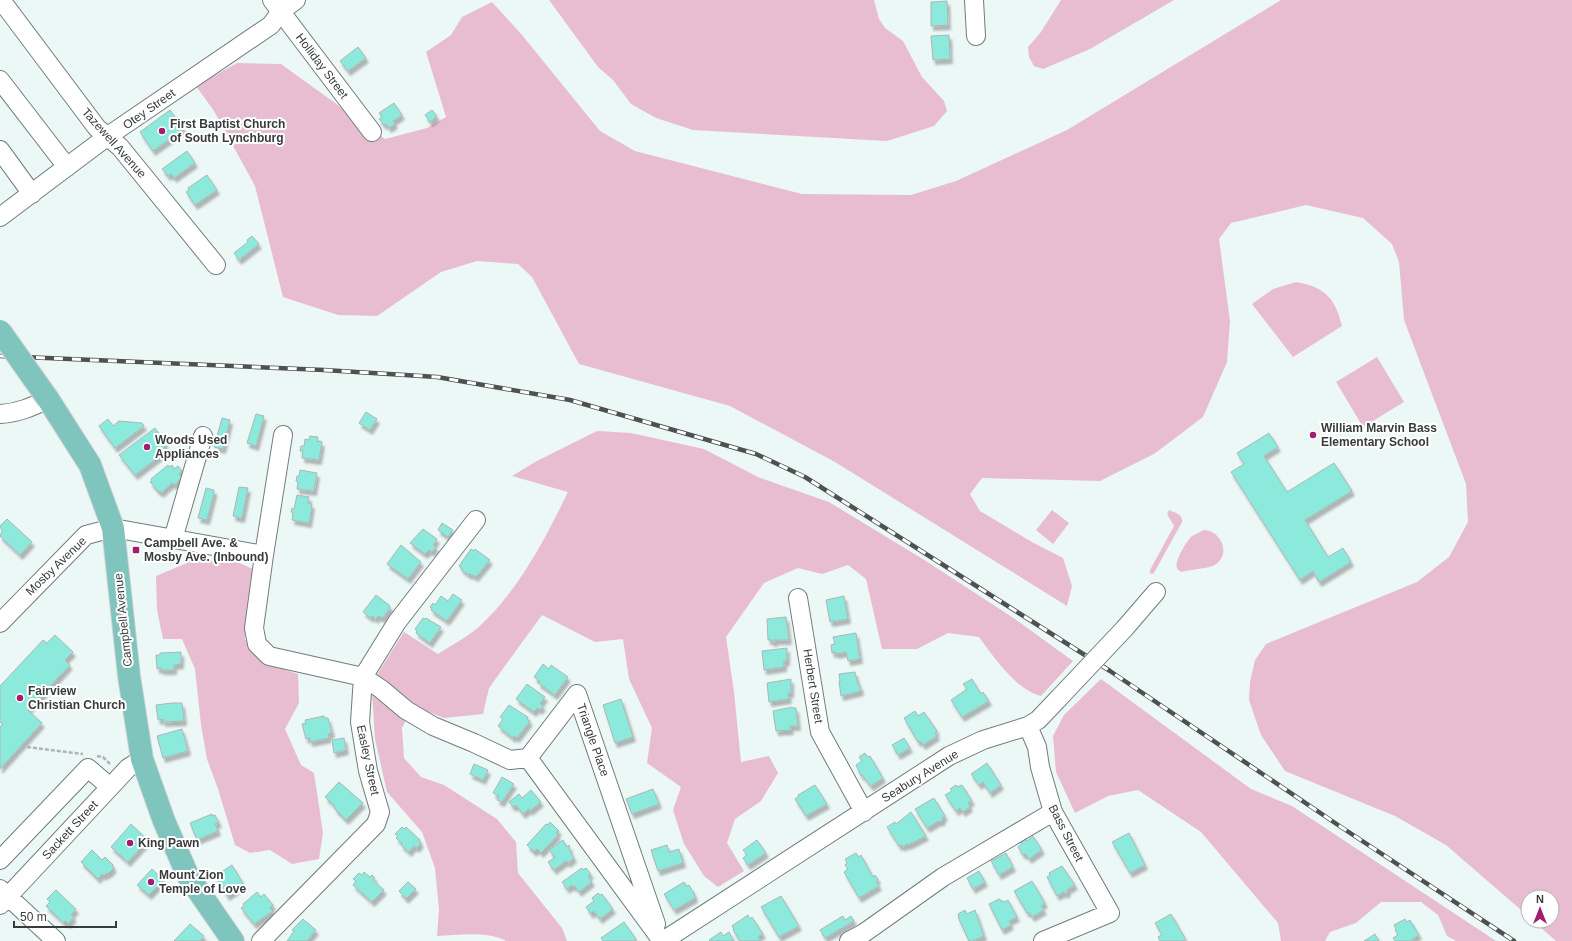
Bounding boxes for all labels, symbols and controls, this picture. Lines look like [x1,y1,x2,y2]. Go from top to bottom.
street label: Holliday Street [293,31,351,102]
street label: Otey Street [120,85,178,132]
street label: Tazewell Avenue [79,105,149,181]
place label: First Baptist Church of South Lynchburg [170,117,285,145]
marker: First Baptist Church of South Lynchburg [157,126,167,136]
place label: William Marvin Bass Elementary School [1321,421,1437,449]
marker: William Marvin Bass Elementary School [1308,430,1318,440]
place label: Woods Used Appliances [155,433,227,461]
marker: Woods Used Appliances [142,442,152,452]
street label: Mosby Avenue [23,533,89,598]
place label: Campbell Ave. & Mosby Ave. (Inbound) [144,536,268,564]
marker: Campbell Ave. & Mosby Ave. (Inbound) [131,545,141,555]
street label: Campbell Avenue [111,572,135,667]
street label: Herbert Street [800,648,826,725]
place label: Fairview Christian Church [28,684,125,712]
marker: Fairview Christian Church [15,693,25,703]
street label: Triangle Place [574,702,612,779]
street label: Easley Street [354,724,382,797]
street label: Seabury Avenue [879,747,961,805]
street label: Sackett Street [39,797,101,862]
street label: Bass Street [1046,802,1087,864]
place label: King Pawn [138,836,199,850]
marker: King Pawn [125,838,135,848]
place label: Mount Zion Temple of Love [159,868,246,896]
marker: Mount Zion Temple of Love [146,877,156,887]
north arrow [1520,889,1560,929]
text: N [1536,893,1544,905]
scale bar [14,903,116,929]
text: 50 m [20,910,47,924]

